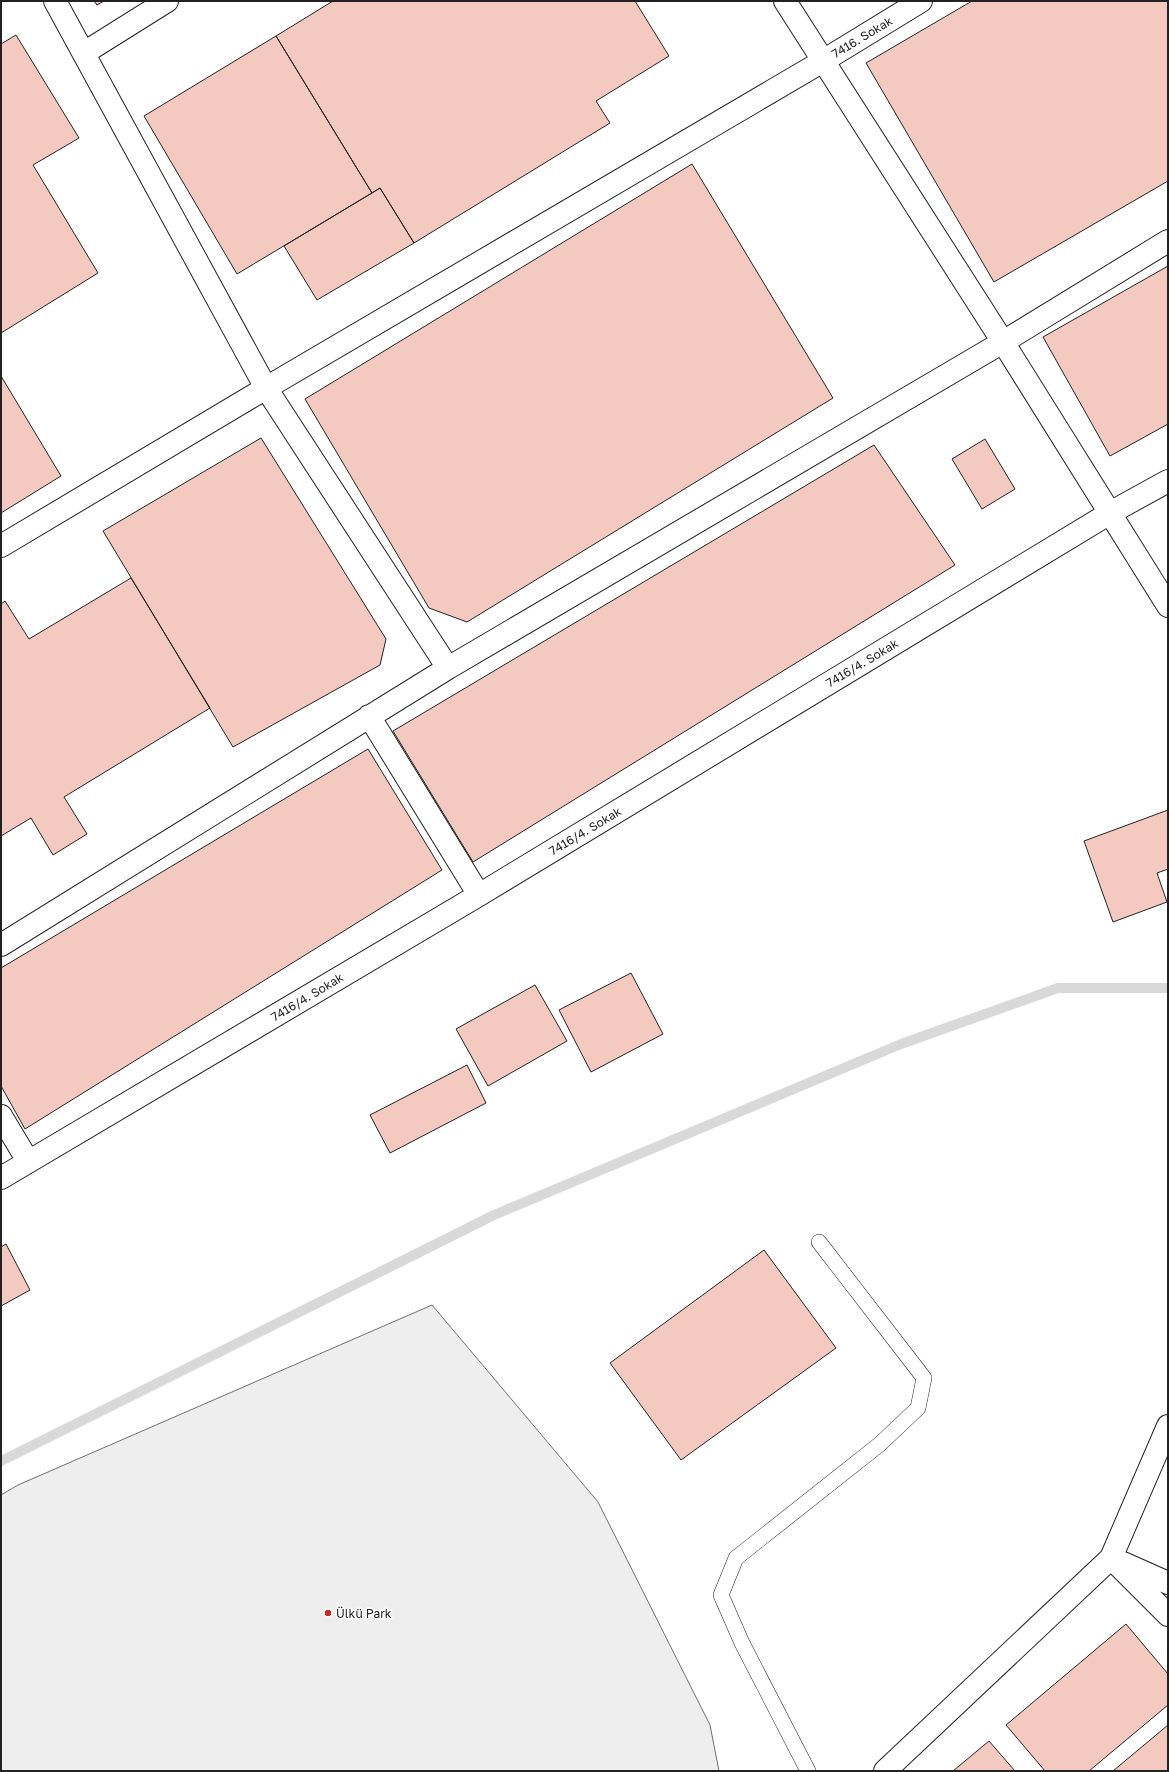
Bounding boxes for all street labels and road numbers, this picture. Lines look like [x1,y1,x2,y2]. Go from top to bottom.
street label: 7416. Sokak [829,13,895,61]
street label: 7416/4. Sokak [823,635,901,690]
street label: 7416/4. Sokak [546,803,624,858]
street label: 7416/4. Sokak [268,969,346,1024]

